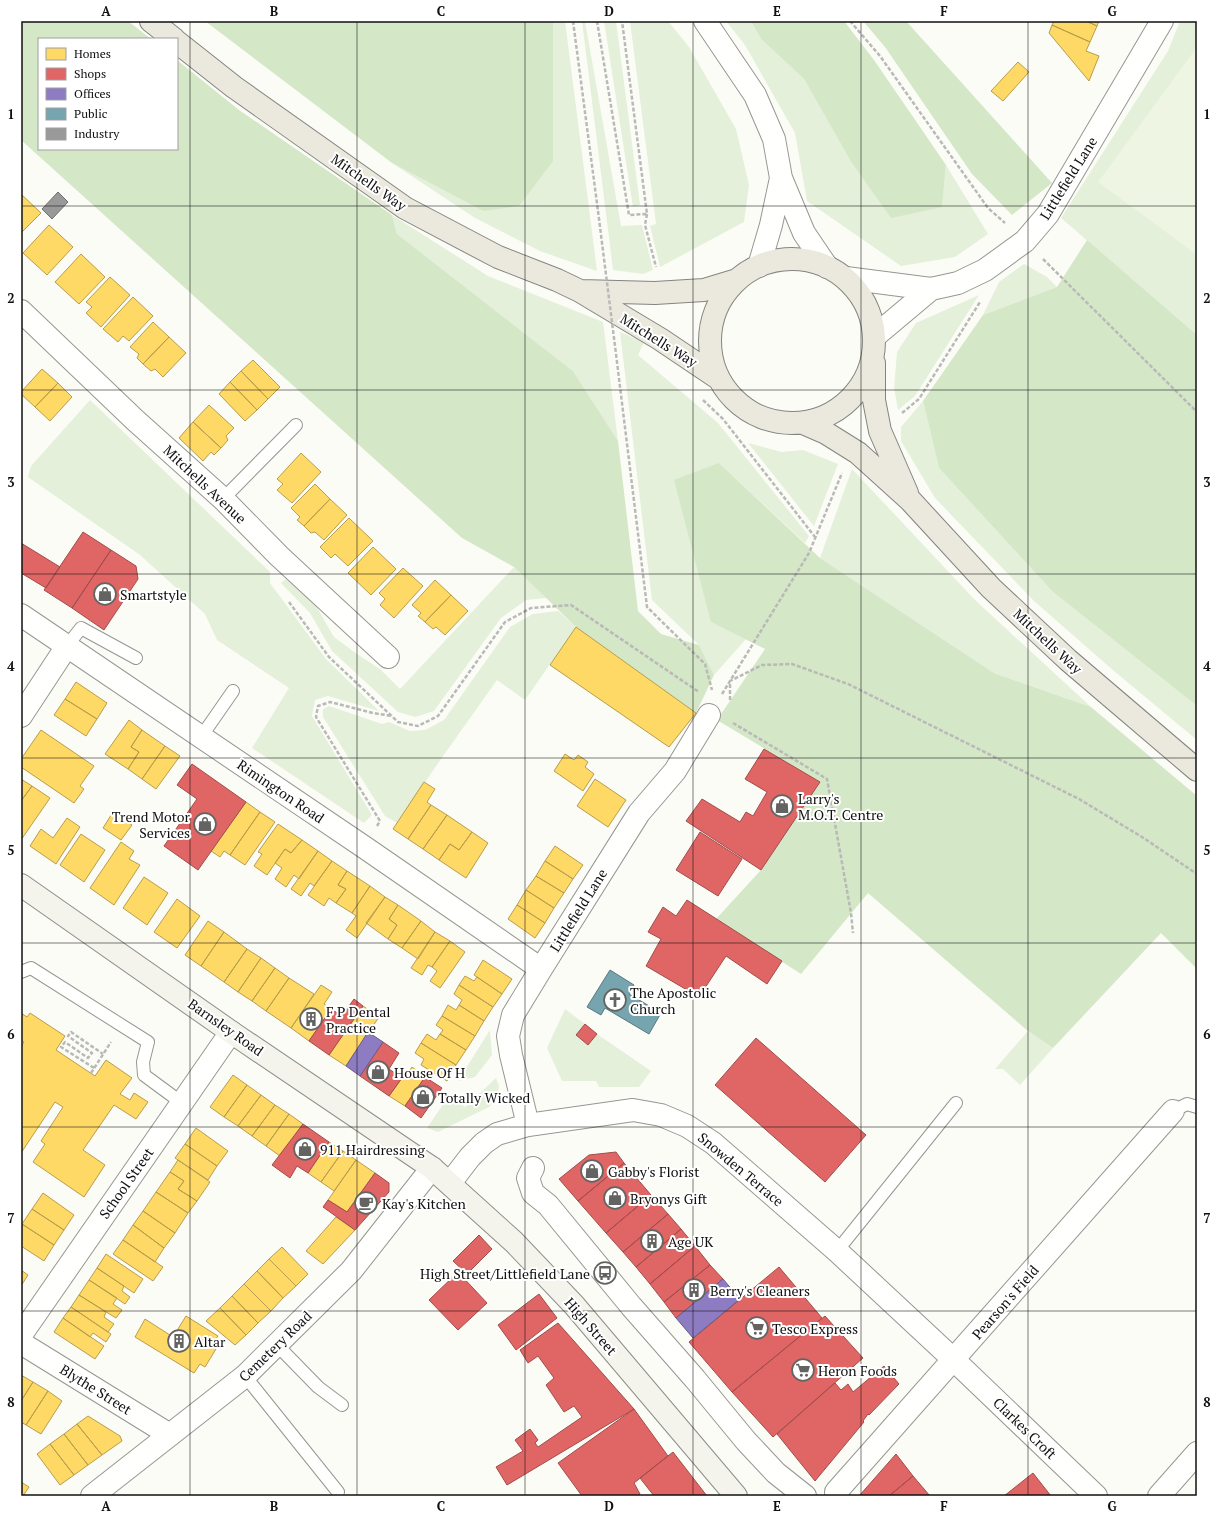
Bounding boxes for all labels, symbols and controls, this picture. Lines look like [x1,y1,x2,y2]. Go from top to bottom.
text: A [101,2,111,20]
text: B [270,2,278,20]
text: C [437,2,445,20]
text: D [604,2,614,20]
text: E [773,2,781,20]
text: F [940,2,948,20]
text: G [1107,2,1117,20]
legend [38,38,178,150]
text: Homes [74,46,111,61]
text: Shops [74,66,106,81]
text: Offices [74,86,111,101]
text: 1 [7,105,15,123]
text: 1 [1203,105,1211,123]
text: Public [74,106,108,121]
text: Industry [74,126,120,141]
street label: Littlefield Lane [1035,133,1101,223]
street label: Mitchells Way [328,149,411,215]
text: 2 [7,289,15,307]
text: 2 [1203,289,1211,307]
street label: Mitchells Way [617,309,702,372]
street label: Mitchells Avenue [159,441,251,527]
text: 3 [7,473,15,491]
text: 3 [1203,473,1211,491]
shop icon: Smartstyle [92,581,118,607]
place label: Smartstyle [120,585,187,604]
street label: Mitchells Way [1010,604,1087,678]
text: 4 [7,657,15,675]
text: 4 [1203,657,1211,675]
street label: Rimington Road [234,755,328,827]
place label: Larry's M.O.T. Centre [798,789,883,824]
shop icon: Larry's M.O.T. Centre [769,793,795,819]
place label: Trend Motor Services [112,807,191,842]
shop icon: Trend Motor Services [192,811,218,837]
text: 5 [7,841,15,859]
text: 5 [1203,841,1211,859]
street label: Littlefield Lane [545,865,611,955]
place label: The Apostolic Church [630,983,716,1018]
church icon: The Apostolic Church [602,987,628,1013]
street label: Barnsley Road [184,994,268,1060]
place label: F P Dental Practice [326,1002,391,1037]
building icon: F P Dental Practice [298,1006,324,1032]
text: 6 [7,1025,15,1043]
text: 6 [1203,1025,1211,1043]
shop icon: House Of H [365,1059,391,1085]
place label: House Of H [394,1063,465,1082]
shop icon: Totally Wicked [410,1084,436,1110]
place label: Totally Wicked [438,1088,530,1107]
street label: Snowden Terrace [694,1128,788,1210]
shop icon: 911 Hairdressing [292,1136,318,1162]
place label: 911 Hairdressing [320,1140,425,1159]
street label: School Street [94,1143,158,1222]
shop icon: Gabby's Florist [579,1158,605,1184]
place label: Gabby's Florist [608,1162,700,1181]
shop icon: Bryonys Gift [602,1185,628,1211]
place label: Bryonys Gift [630,1189,708,1208]
cafe icon: Kay's Kitchen [353,1190,379,1216]
place label: Kay's Kitchen [382,1194,467,1213]
text: 7 [7,1209,15,1227]
text: 7 [1203,1209,1211,1227]
building icon: Age UK [639,1228,665,1254]
place label: Age UK [668,1232,714,1251]
bus stop icon: High Street/Littlefield Lane [592,1260,618,1286]
street label: Pearson's Field [967,1261,1043,1343]
place label: High Street/Littlefield Lane [420,1264,590,1283]
building icon: Berry's Cleaners [681,1277,707,1303]
place label: Berry's Cleaners [710,1281,810,1300]
street label: High Street [561,1293,622,1360]
street label: Cemetery Road [234,1306,316,1386]
supermarket icon: Tesco Express [744,1315,770,1341]
place label: Tesco Express [772,1319,858,1338]
building icon: Altar [166,1328,192,1354]
place label: Altar [194,1332,226,1351]
supermarket icon: Heron Foods [790,1357,816,1383]
street label: Blythe Street [57,1359,136,1419]
place label: Heron Foods [818,1361,897,1380]
text: 8 [7,1393,15,1411]
street label: Clarkes Croft [989,1393,1061,1464]
text: 8 [1203,1393,1211,1411]
text: A [101,1497,111,1515]
text: B [270,1497,278,1515]
text: C [437,1497,445,1515]
text: D [604,1497,614,1515]
text: E [773,1497,781,1515]
text: F [940,1497,948,1515]
text: G [1107,1497,1117,1515]

